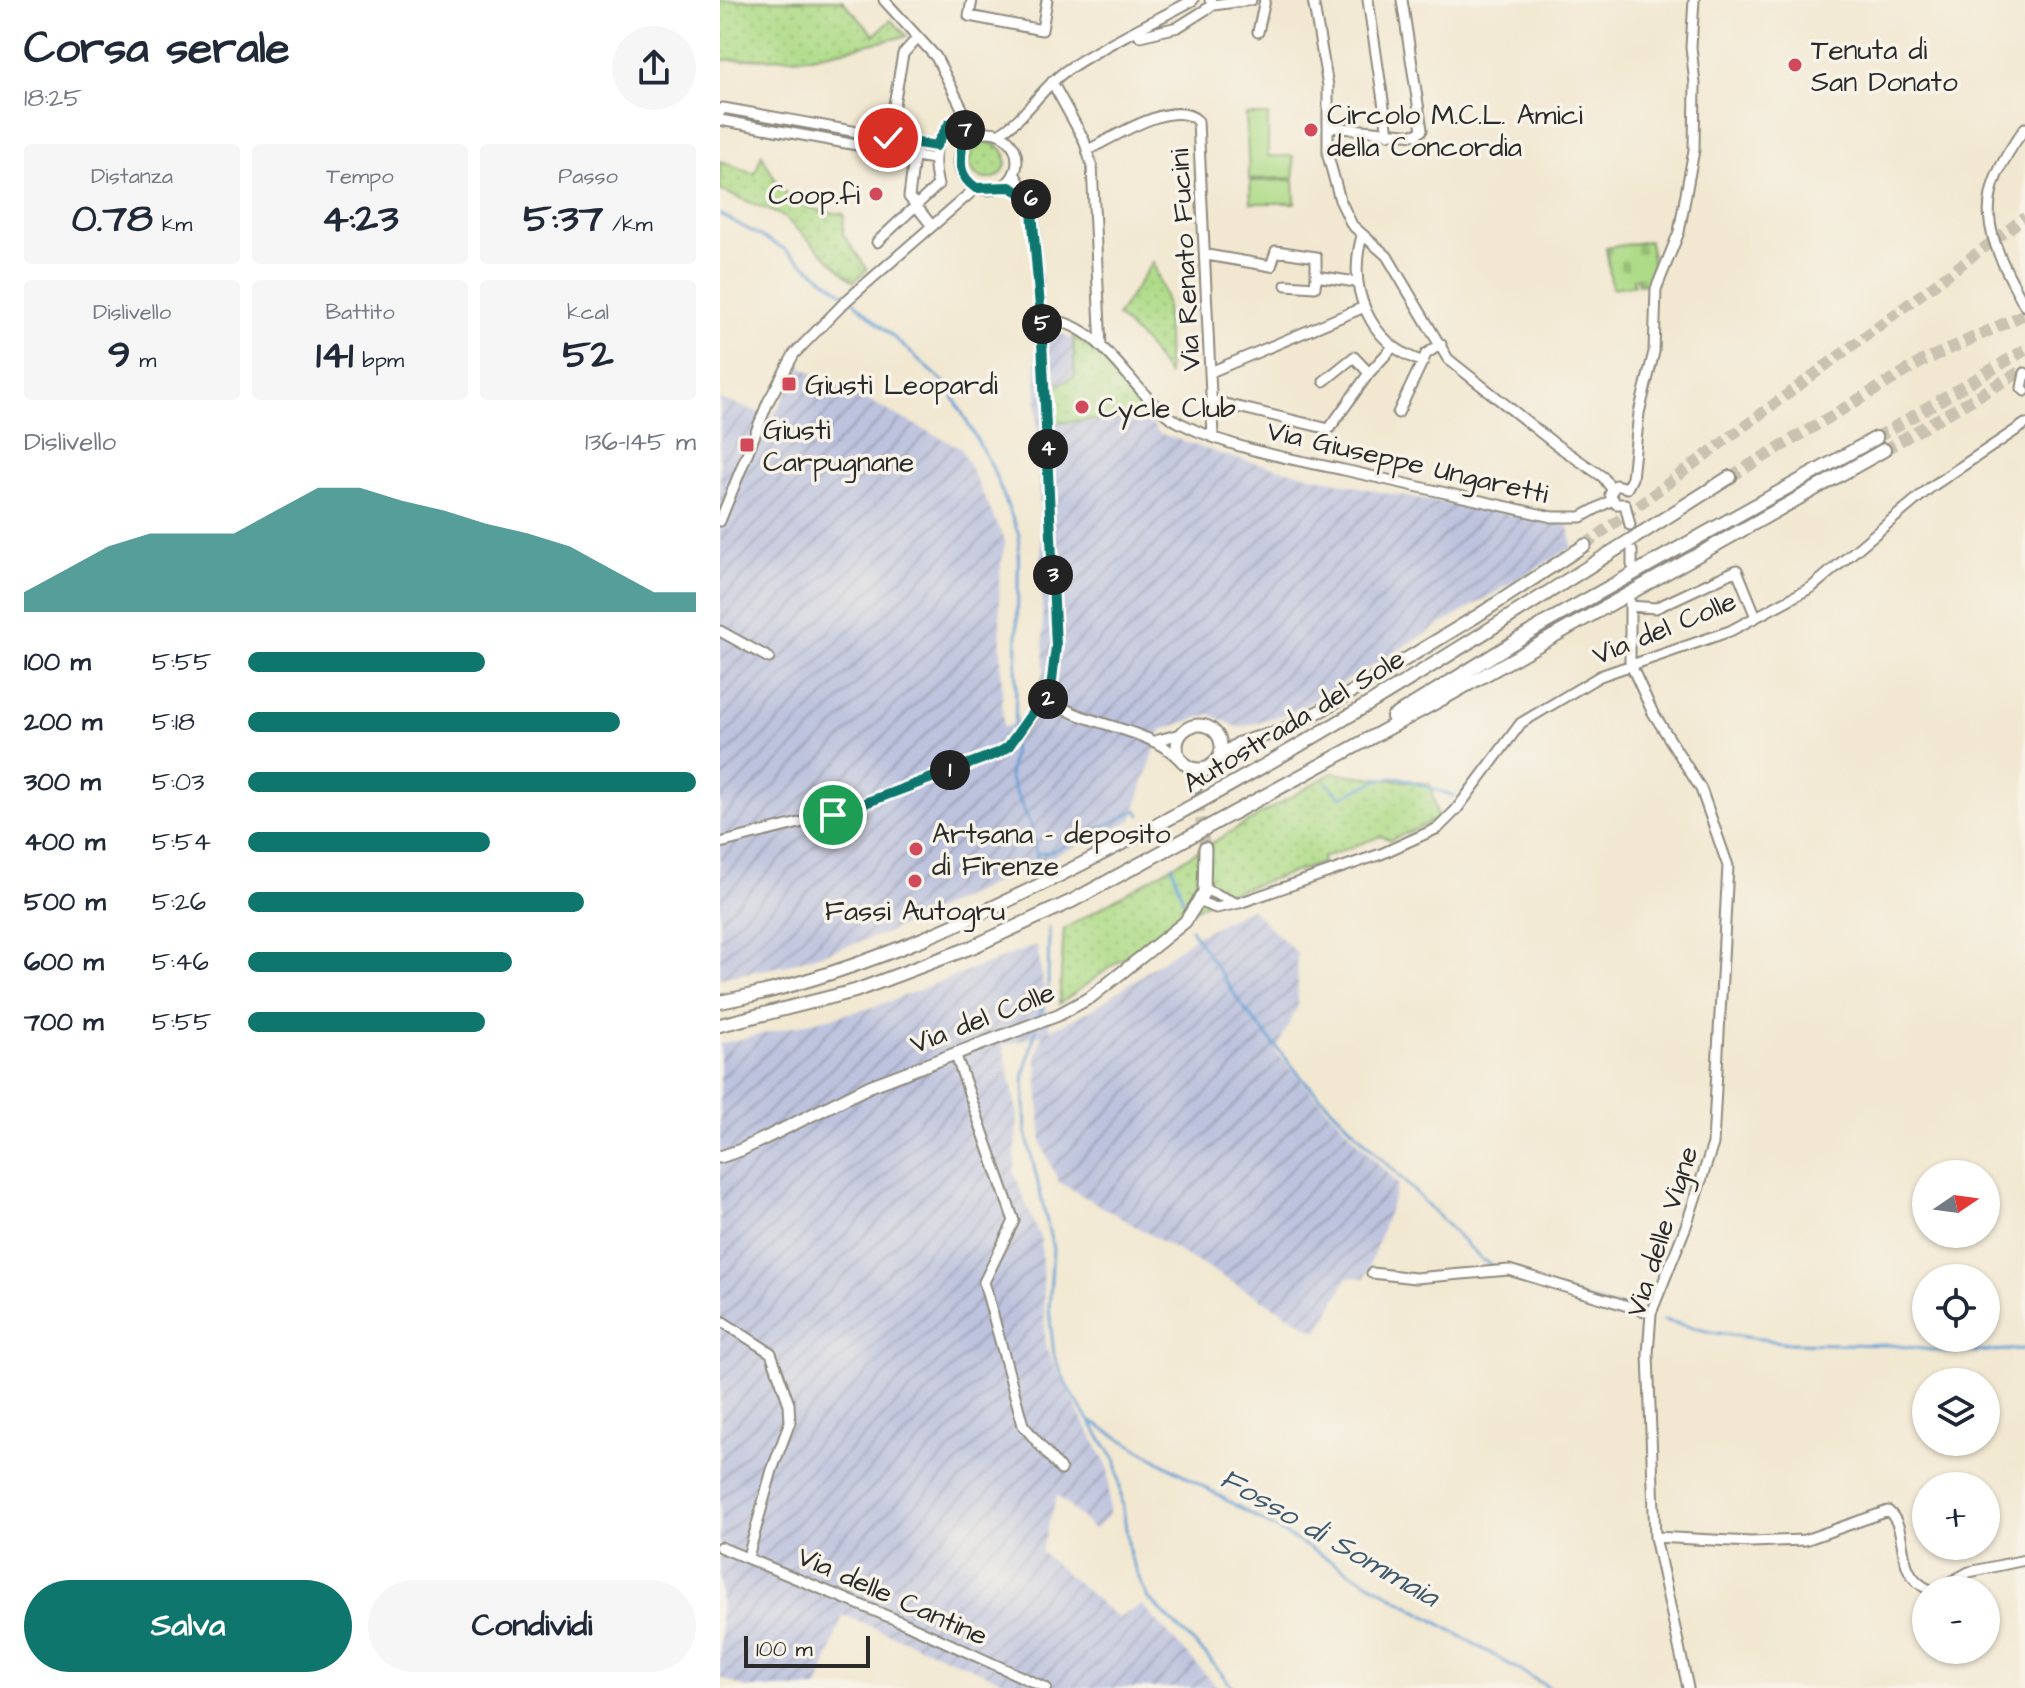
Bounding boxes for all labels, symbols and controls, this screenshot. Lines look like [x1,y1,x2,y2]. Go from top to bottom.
text: Corsa serale [24,19,290,80]
button: share [612,26,696,110]
place label: Tenuta di San Donato [1811,31,1958,102]
marker: Tenuta di San Donato [1786,56,1804,74]
text: 18:25 [24,80,82,116]
place label: Circolo M.C.L. Amici della Concordia [1327,96,1583,167]
pin [854,104,922,172]
pin: 7 [945,110,985,150]
text: 7 [958,114,972,145]
icon: check [866,116,910,160]
marker: Circolo M.C.L. Amici della Concordia [1302,121,1320,139]
street label: Via Renato Fucini [1160,148,1211,372]
text: Distanza [91,161,173,192]
text: Tempo [326,161,394,192]
text: Passo [558,161,618,192]
place label: Coop.fi [768,176,860,215]
pin: 6 [1011,179,1051,219]
text: 6 [1024,183,1038,214]
marker: Coop.fi [867,185,885,203]
text: 0.78 [72,192,153,247]
text: 4:23 [321,192,399,247]
text: 5:37 [523,192,603,247]
text: km [153,209,192,240]
text: /km [603,209,653,240]
text: Dislivello [93,297,171,328]
text: Battito [325,297,395,328]
text: kcal [567,297,609,328]
pin: 5 [1022,304,1062,344]
text: 5 [1034,308,1050,339]
text: 9 [108,328,130,383]
text: 141 [316,328,353,383]
text: 52 [562,328,614,383]
text: m [130,345,156,376]
text: bpm [353,345,404,376]
place label: Giusti Leopardi [805,366,998,405]
marker: Giusti Leopardi [780,375,798,393]
place label: Cycle Club [1098,389,1236,430]
marker: Cycle Club [1073,398,1091,416]
place label: Giusti Carpugnane [763,411,914,483]
street label: Via Giuseppe Ungaretti [1263,411,1552,515]
text: Dislivello [24,424,116,460]
text: 136–145 m [585,424,696,460]
pin: 4 [1028,429,1068,469]
text: 4 [1041,433,1055,464]
marker: Giusti Carpugnane [738,436,756,454]
pin: 3 [1033,555,1073,595]
text: 3 [1047,559,1059,590]
street label: Via del Colle [1587,582,1742,675]
street label: Autostrada del Sole [1175,640,1412,803]
text: 100 m [24,644,91,680]
text: 5:55 [152,644,212,680]
pin: 2 [1028,679,1068,719]
text: 2 [1042,683,1054,714]
text: 200 m [24,704,102,740]
text: 5:18 [152,704,195,740]
pin: 1 [930,750,970,790]
text: 1 [949,754,951,785]
text: 300 m [24,764,101,800]
text: 5:03 [152,764,204,800]
pin [799,781,867,849]
icon: arrive [811,793,855,837]
place label: Artsana - deposito di Firenze [932,815,1171,886]
text: 400 m [24,824,105,860]
text: 5:54 [152,824,211,860]
marker: Artsana - deposito di Firenze [907,840,925,858]
marker: Fassi Autogru [906,872,924,890]
text: 500 m [24,884,106,920]
text: 5:26 [152,884,206,920]
place label: Fassi Autogru [825,892,1005,932]
text: 600 m [24,944,104,980]
text: 5:46 [152,944,209,980]
street label: Via del Colle [905,973,1060,1064]
text: 700 m [24,1004,103,1040]
text: 5:55 [152,1004,212,1040]
street label: Via delle Vigne [1616,1141,1709,1322]
north arrow [1912,1160,2000,1248]
map controls [1912,1160,2000,1664]
button: locate [1912,1264,2000,1352]
button: layers [1912,1368,2000,1456]
water label: Fosso di Sommaia [1212,1458,1448,1619]
button: + [1912,1472,2000,1560]
street label: Via delle Cantine [791,1537,994,1656]
button: − [1912,1576,2000,1664]
button: Salva [24,1580,352,1672]
button: Condividi [368,1580,696,1672]
scale bar [744,1632,870,1668]
text: 100 m [756,1634,813,1665]

